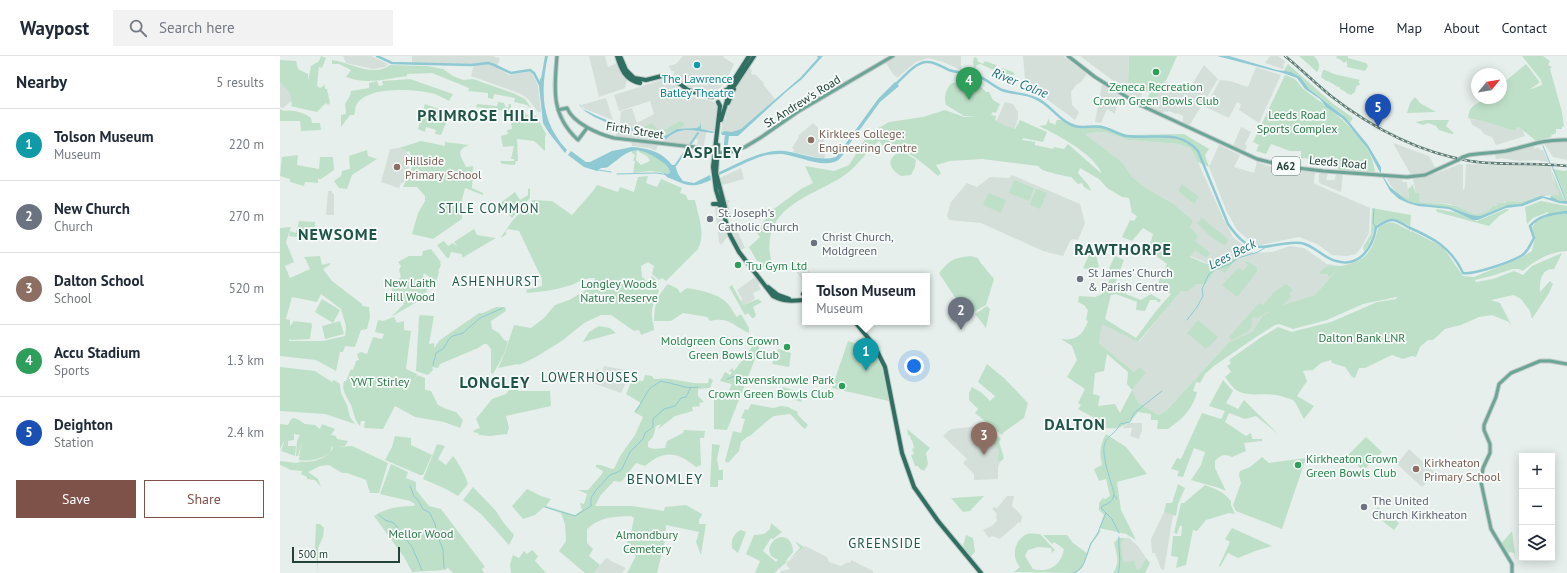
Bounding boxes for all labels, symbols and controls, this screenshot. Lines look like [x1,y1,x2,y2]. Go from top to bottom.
search box [113,10,393,46]
text: Waypost [20,16,89,40]
icon: search [127,17,149,39]
text: Search here [159,18,235,37]
text: Home [1339,19,1374,37]
text: Map [1396,19,1422,37]
text: About [1444,19,1480,37]
text: Contact [1502,19,1547,37]
marker: The Lawrence Batley Theatre [692,60,702,70]
water label: River Colne [989,64,1051,102]
pin: 4 [956,67,982,100]
marker: Zeneca Recreation Crown Green Bowls Club [1151,67,1161,77]
north arrow [1471,68,1507,104]
text: Nearby [16,71,67,93]
place label: The Lawrence Batley Theatre [660,71,734,100]
street label: St Andrew's Road [761,71,843,131]
text: 5 results [216,74,264,91]
place label: Zeneca Recreation Crown Green Bowls Club [1093,79,1219,108]
pin: 5 [1365,94,1391,127]
district label: PRIMROSE HILL [417,105,539,125]
park label: Leeds Road Sports Complex [1257,107,1337,136]
street label: Firth Street [605,118,665,142]
place label: Kirklees College: Engineering Centre [819,126,917,155]
text: Tolson Museum [54,127,154,146]
marker: Kirklees College: Engineering Centre [806,135,816,145]
text: 1 [25,136,33,153]
text: 220 m [229,136,264,153]
district label: ASPLEY [683,142,743,162]
text: Museum [54,146,101,163]
street label: Leeds Road [1309,152,1367,172]
place label: Hillside Primary School [405,153,482,182]
road number: A62 [1272,157,1300,175]
marker: Hillside Primary School [392,162,402,172]
text: New Church [54,199,130,218]
district label: STILE COMMON [438,200,540,217]
place label: St. Joseph's Catholic Church [718,205,799,234]
text: 2 [25,208,33,225]
text: 270 m [229,208,264,225]
marker: St. Joseph's Catholic Church [705,214,715,224]
text: Church [54,218,93,235]
district label: NEWSOME [298,224,378,244]
place label: Christ Church, Moldgreen [822,229,894,258]
water label: Lees Beck [1205,234,1260,273]
marker: Christ Church, Moldgreen [809,238,819,248]
district label: RAWTHORPE [1074,239,1172,259]
place label: Tru Gym Ltd [746,258,807,273]
marker: Tru Gym Ltd [733,260,743,270]
place label: St James' Church & Parish Centre [1088,265,1173,294]
text: Dalton School [54,271,144,290]
district label: ASHENHURST [452,273,540,290]
popup [802,273,930,325]
marker: St James' Church & Parish Centre [1075,274,1085,284]
park label: New Laith Hill Wood [384,275,436,304]
park label: Longley Woods Nature Reserve [580,276,658,305]
text: 3 [25,280,33,297]
text: 520 m [229,280,264,297]
text: Tolson Museum [816,281,916,300]
text: School [54,290,92,307]
pin: 2 [948,297,974,330]
text: Museum [816,300,863,317]
park label: Dalton Bank LNR [1319,330,1405,345]
place label: Moldgreen Cons Crown Green Bowls Club [661,333,779,362]
pin: 1 [853,338,879,371]
marker: Moldgreen Cons Crown Green Bowls Club [782,342,792,352]
text: Accu Stadium [54,343,140,362]
text: 4 [25,352,33,369]
text: 1.3 km [227,352,264,369]
your location [904,356,924,376]
text: Sports [54,362,90,379]
district label: LOWERHOUSES [541,369,639,386]
district label: LONGLEY [460,372,530,392]
place label: Ravensknowle Park Crown Green Bowls Club [708,372,834,401]
park label: YWT Stirley [351,374,410,389]
marker: Ravensknowle Park Crown Green Bowls Club [837,381,847,391]
district label: DALTON [1044,414,1106,434]
text: Deighton [54,415,113,434]
pin: 3 [971,422,997,455]
text: 5 [25,424,33,441]
text: 2.4 km [227,424,264,441]
text: Station [54,434,94,451]
place label: Kirkheaton Crown Green Bowls Club [1306,451,1398,480]
map controls [1519,453,1555,561]
button: + [1519,453,1555,489]
place label: Kirkheaton Primary School [1424,455,1501,484]
marker: Kirkheaton Crown Green Bowls Club [1293,460,1303,470]
marker: Kirkheaton Primary School [1411,464,1421,474]
district label: BENOMLEY [627,470,703,488]
button: Save [16,480,136,518]
button: Share [144,480,264,518]
button: − [1519,489,1555,525]
place label: The United Church Kirkheaton [1372,493,1467,522]
marker: The United Church Kirkheaton [1359,502,1369,512]
button: layers [1519,525,1555,561]
park label: Mellor Wood [389,526,453,541]
park label: Almondbury Cemetery [616,527,679,556]
district label: GREENSIDE [848,535,922,552]
scale bar [292,545,400,564]
text: 500 m [298,547,328,561]

